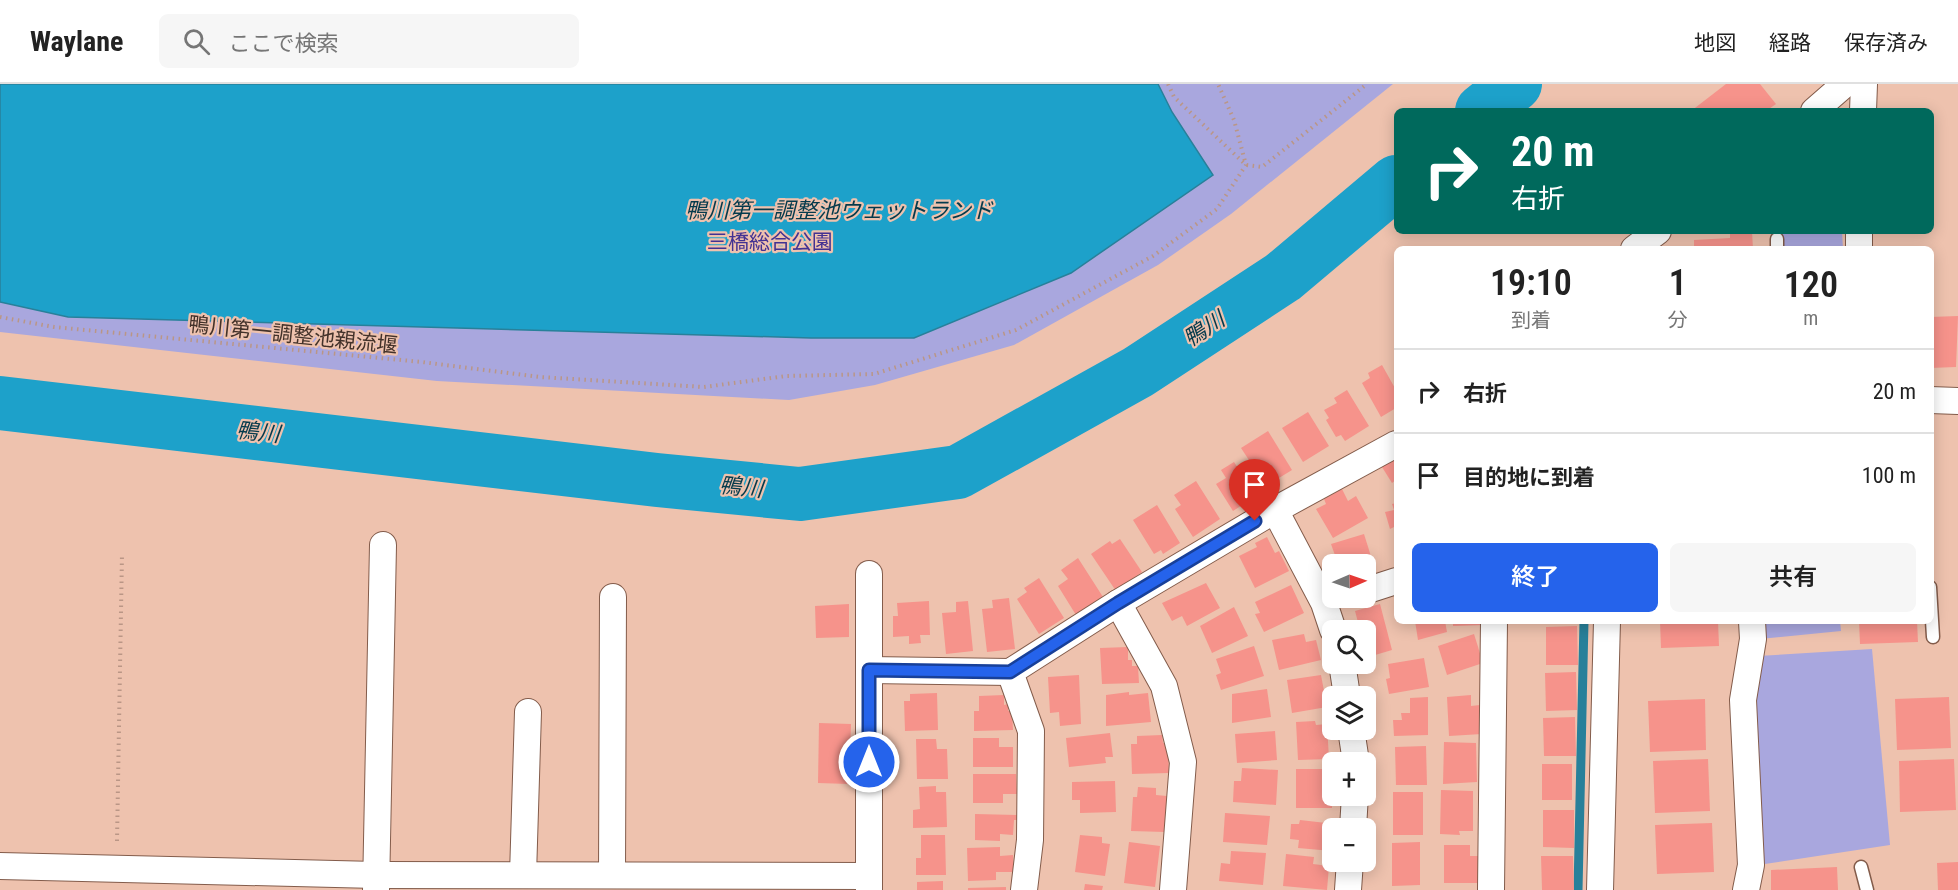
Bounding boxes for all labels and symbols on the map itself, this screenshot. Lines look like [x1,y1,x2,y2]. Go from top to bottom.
water label: 鴨川第一調整池ウェットランド [685,198,994,223]
park label: 三橋総合公園 [707,230,833,254]
water label: 鴨川 [1179,305,1231,351]
street label: 鴨川第一調整池親流堰 [187,312,399,358]
water label: 鴨川 [235,417,283,447]
pin [1229,459,1280,521]
water label: 鴨川 [718,472,766,502]
north arrow [1322,554,1376,608]
position arrow [837,730,901,794]

